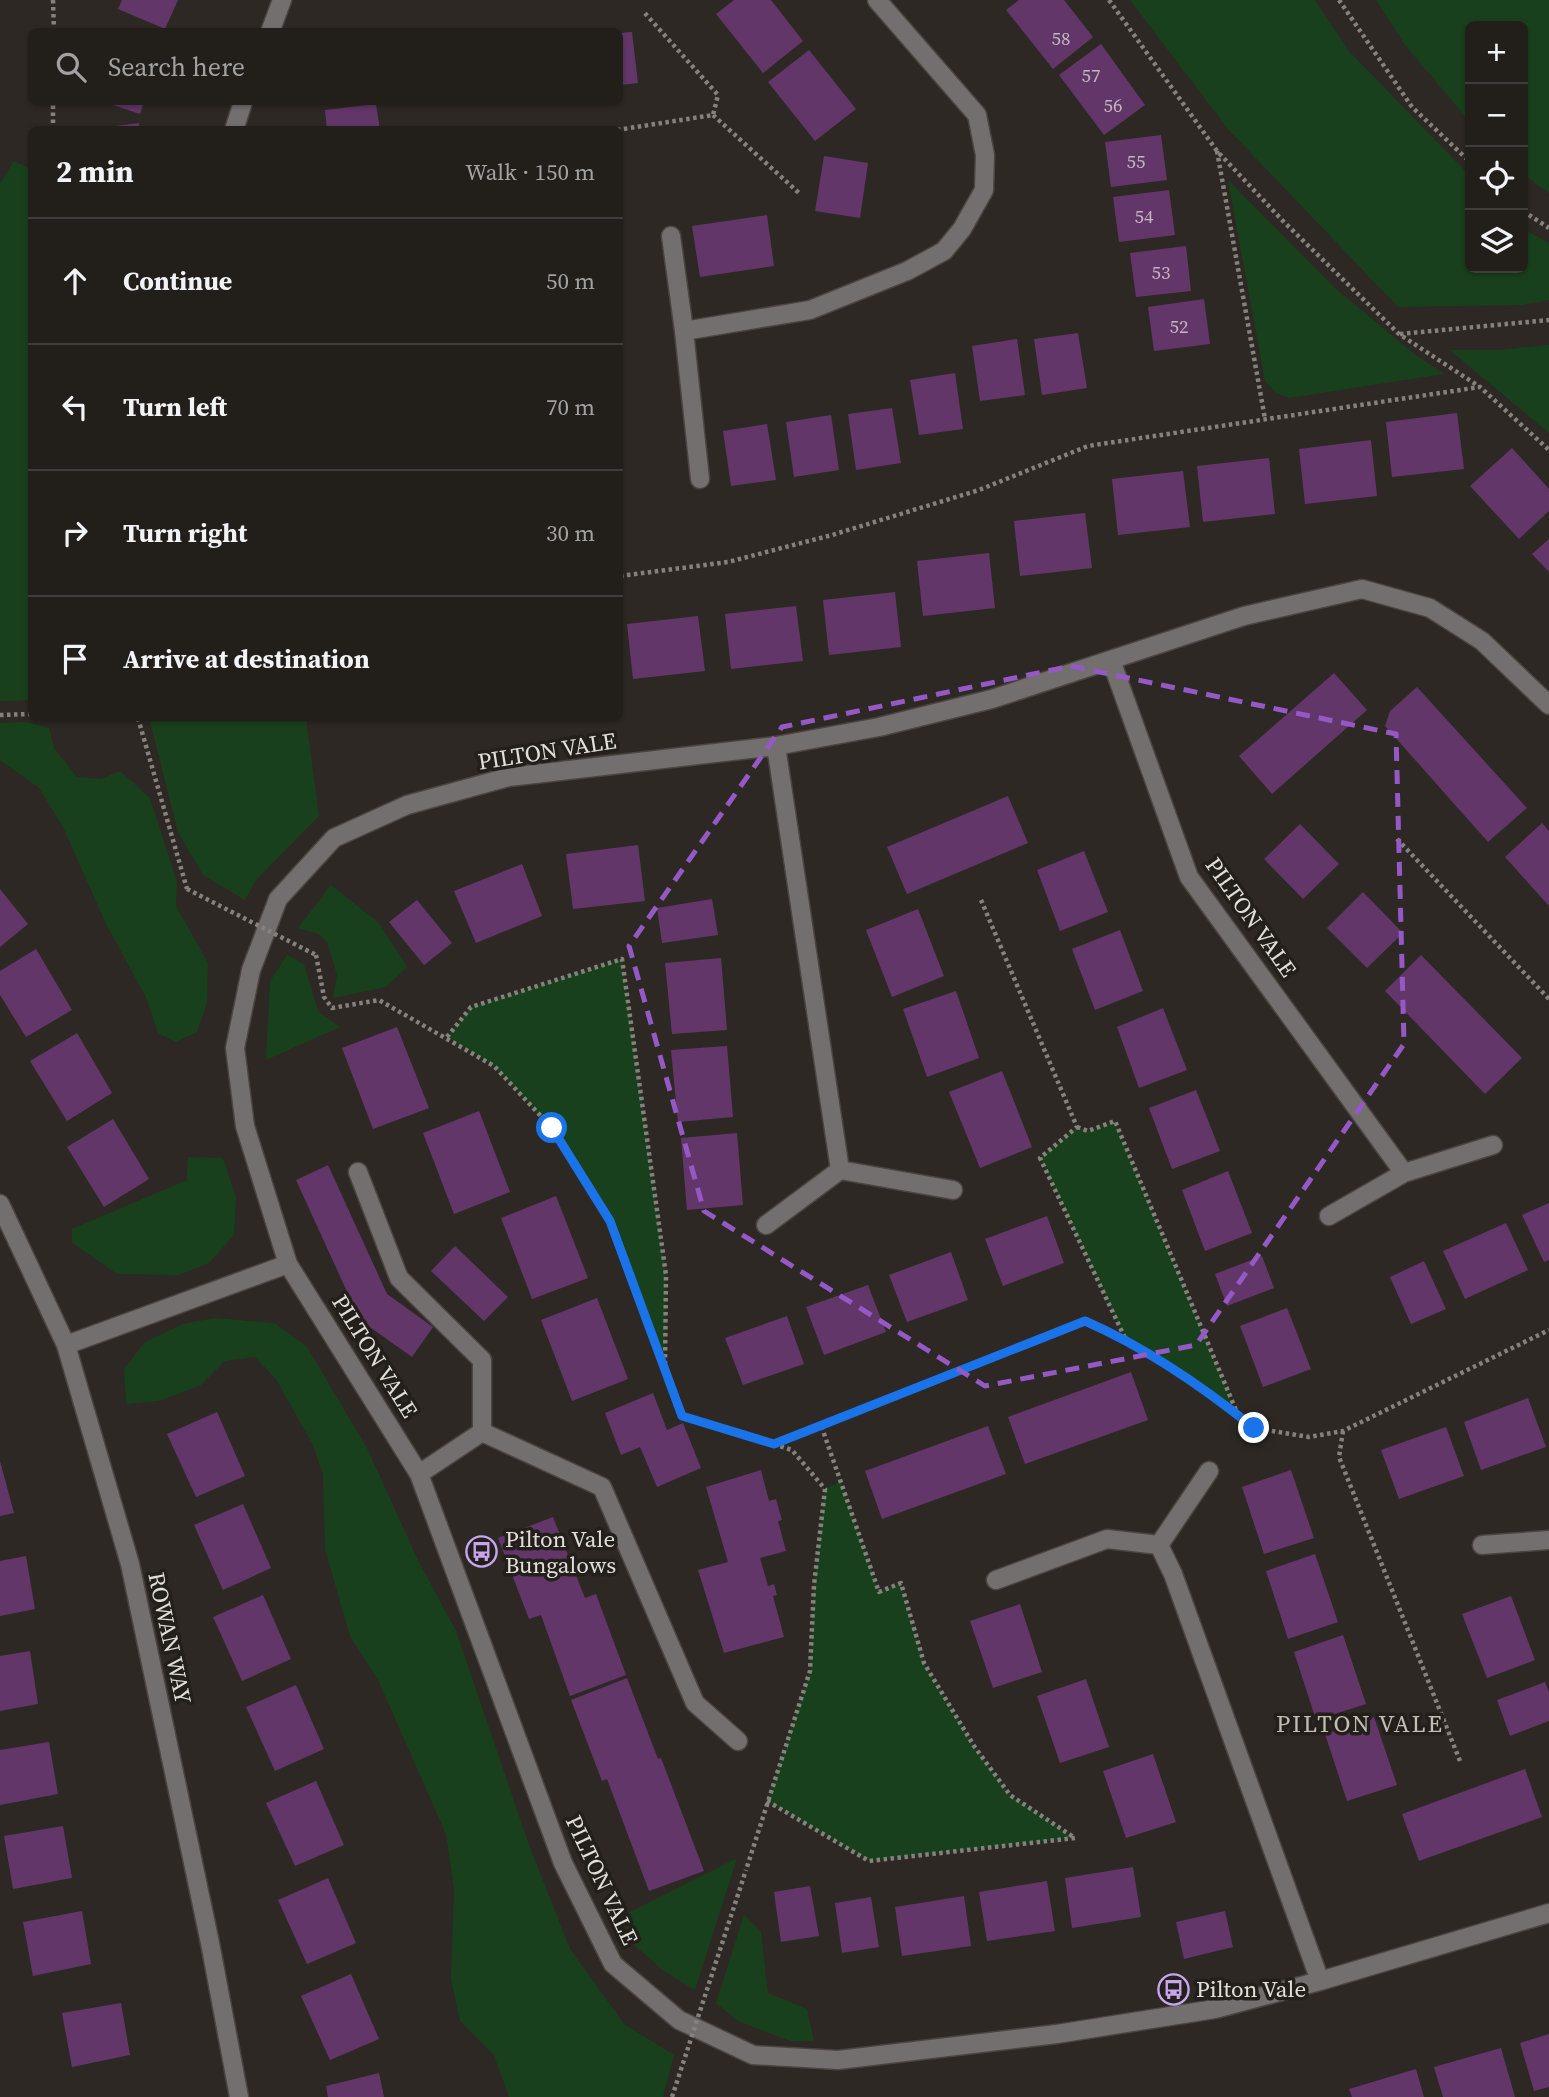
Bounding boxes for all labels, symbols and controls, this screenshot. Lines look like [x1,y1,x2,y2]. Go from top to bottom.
map controls [1465,21,1528,273]
button: + [1465,21,1528,84]
house number: 58 [1051,25,1071,51]
search box [28,28,623,105]
icon: search [52,48,90,86]
text: Search here [108,49,245,85]
house number: 57 [1081,62,1101,88]
button: − [1465,84,1528,147]
house number: 56 [1103,92,1123,118]
button: locate [1465,147,1528,210]
house number: 55 [1126,148,1146,174]
text: 2 min [56,151,134,192]
text: Walk · 150 m [465,156,595,188]
house number: 54 [1134,203,1154,229]
button: layers [1465,210,1528,273]
house number: 53 [1151,259,1171,285]
icon: ahead [56,262,94,300]
text: Continue [123,263,232,299]
text: 50 m [546,265,595,297]
house number: 52 [1169,313,1189,339]
icon: left [56,388,94,426]
text: Turn left [123,389,227,425]
text: 70 m [546,391,595,423]
icon: right [56,514,94,552]
text: Turn right [123,515,247,551]
text: 30 m [546,517,595,549]
icon: arrive [56,640,94,678]
text: Arrive at destination [123,641,370,677]
street label: PILTON VALE [476,724,619,778]
street label: PILTON VALE [1198,851,1304,983]
route start [536,1112,567,1143]
street label: PILTON VALE [324,1288,426,1424]
route end [1238,1412,1269,1443]
place label: Pilton Vale Bungalows [505,1523,616,1581]
bus stop icon: Pilton Vale Bungalows [465,1535,499,1569]
street label: ROWAN WAY [140,1569,200,1707]
district label: PILTON VALE [1276,1707,1444,1740]
street label: PILTON VALE [558,1810,646,1950]
bus stop icon: Pilton Vale [1156,1972,1190,2006]
place label: Pilton Vale [1196,1973,1306,2005]

